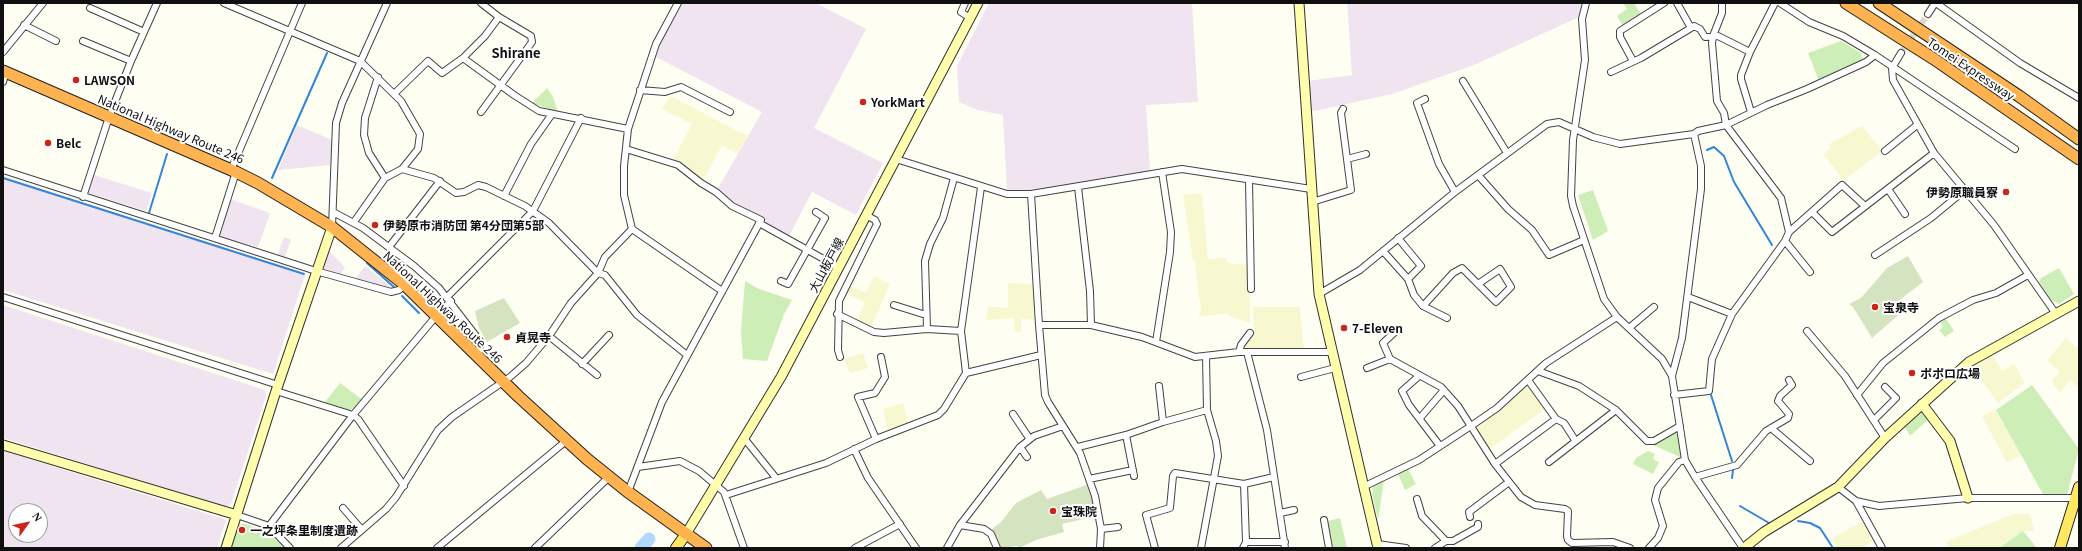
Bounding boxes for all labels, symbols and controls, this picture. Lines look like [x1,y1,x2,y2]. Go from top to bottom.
street label: Tomei Expressway [1925,34,2017,104]
district label: Shirane [491,45,541,61]
place label: LAWSON [84,73,135,87]
marker: LAWSON [71,75,81,85]
street label: National Highway Route 246 [96,92,246,166]
place label: YorkMart [871,95,925,109]
marker: YorkMart [858,97,868,107]
place label: Belc [56,136,81,150]
marker: Belc [43,138,53,148]
place label: 伊勢原職員寮 [1926,185,1998,199]
marker: 伊勢原職員寮 [2001,187,2011,197]
place label: 伊勢原市消防団 第4分団第5部 [383,218,544,232]
marker: 伊勢原市消防団 第4分団第5部 [370,220,380,230]
street label: 大山板戸線 [806,235,846,295]
street label: National Highway Route 246 [381,248,505,366]
place label: 宝泉寺 [1883,300,1919,314]
marker: 宝泉寺 [1870,302,1880,312]
place label: 7-Eleven [1352,321,1403,335]
marker: 7-Eleven [1339,323,1349,333]
place label: 貞晃寺 [515,330,551,344]
marker: 貞晃寺 [502,332,512,342]
place label: ポポロ広場 [1920,366,1980,380]
marker: ポポロ広場 [1907,368,1917,378]
north arrow [8,503,48,543]
place label: 宝珠院 [1061,504,1097,518]
marker: 宝珠院 [1048,506,1058,516]
text: N [30,510,44,524]
place label: 一之坪条里制度遺跡 [250,523,358,537]
marker: 一之坪条里制度遺跡 [237,525,247,535]

